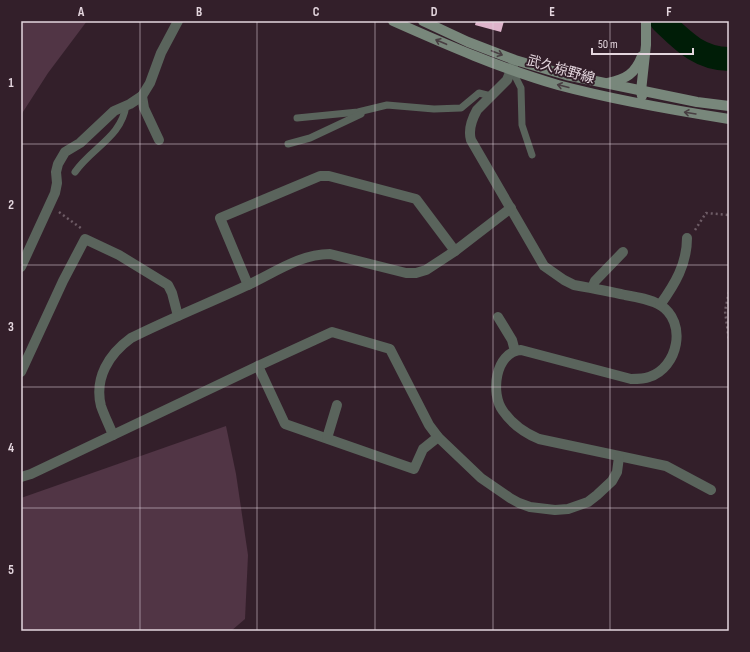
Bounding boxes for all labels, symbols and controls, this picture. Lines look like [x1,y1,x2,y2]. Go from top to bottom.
text: A [77,4,85,20]
text: B [196,4,202,20]
text: C [313,4,320,20]
text: D [431,4,438,20]
text: E [549,4,555,20]
text: F [666,4,672,20]
scale bar [592,30,693,56]
one-way arrow [436,37,448,45]
text: 50 m [598,37,618,52]
one-way arrow [491,50,503,58]
street label: 武久椋野線 [525,52,597,87]
text: 1 [8,75,14,91]
one-way arrow [557,81,570,89]
one-way arrow [684,108,697,116]
text: 2 [8,197,14,213]
text: 3 [8,319,14,335]
text: 4 [8,440,14,456]
text: 5 [8,562,14,578]

